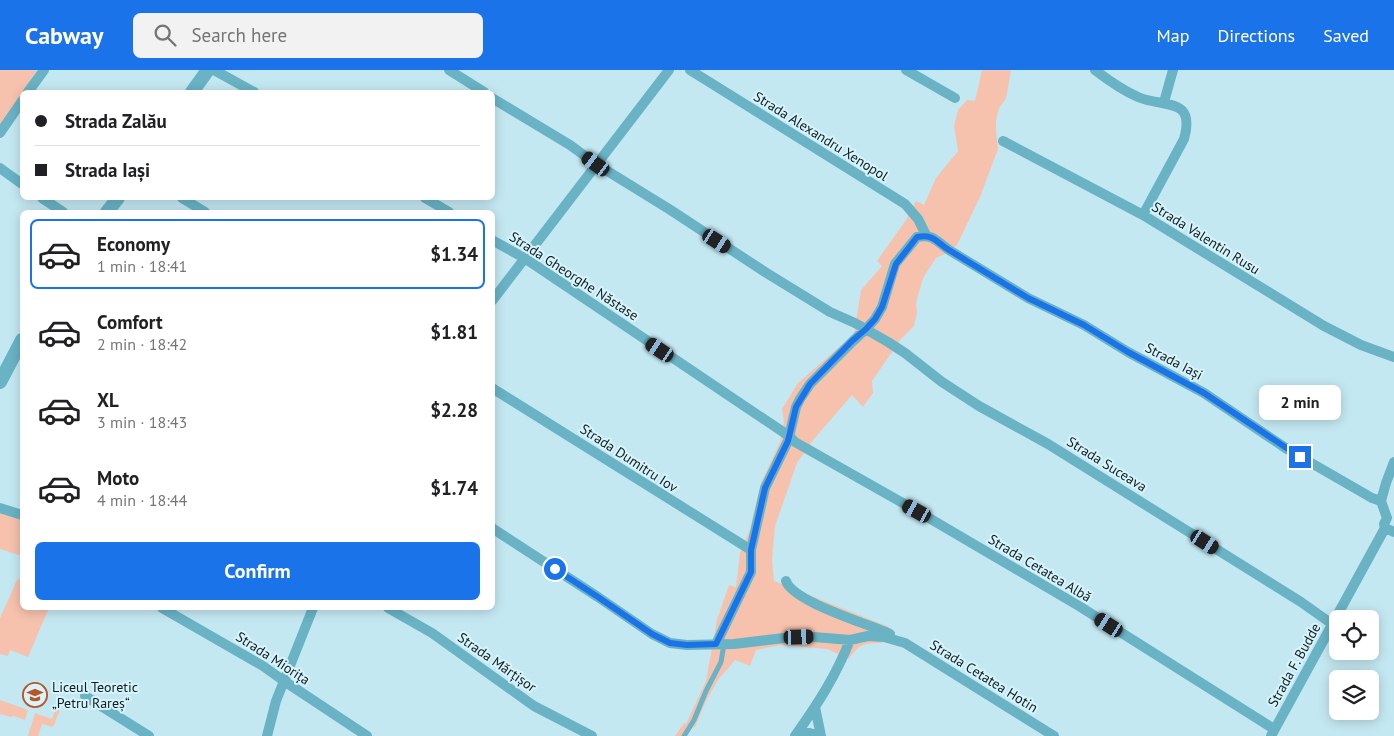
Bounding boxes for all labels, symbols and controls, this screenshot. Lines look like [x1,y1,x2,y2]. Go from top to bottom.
search box [133,13,483,58]
text: Cabway [25,20,103,51]
icon: search [151,21,179,49]
text: Search here [191,23,287,47]
text: Map [1157,24,1189,47]
text: Directions [1217,24,1295,47]
text: Saved [1323,24,1369,47]
street label: Strada Alexandru Xenopol [750,87,892,185]
text: Strada Zalău [65,109,167,133]
car [579,149,612,179]
text: Strada Iași [65,158,150,182]
street label: Strada Valentin Rusu [1149,198,1263,278]
street label: Strada Gheorghe Năstase [506,227,642,325]
car [700,227,733,255]
icon: car [37,232,82,277]
text: Economy [97,232,170,256]
text: $1.34 [430,242,478,266]
text: 1 min · 18:41 [97,256,187,276]
icon: car [37,310,82,355]
text: Comfort [97,310,163,334]
text: $1.81 [430,320,478,344]
text: 2 min · 18:42 [97,334,187,354]
car [643,335,676,365]
street label: Strada Iași [1142,338,1206,384]
callout: 2 min [1259,384,1341,420]
icon: car [37,388,82,433]
text: XL [97,388,119,412]
text: 2 min [1280,392,1320,412]
text: $2.28 [430,398,478,422]
text: 3 min · 18:43 [97,412,187,432]
street label: Strada Dumitru Iov [577,420,681,496]
street label: Strada Suceava [1064,432,1150,496]
route end [1289,446,1311,468]
icon: car [37,466,82,511]
text: Moto [97,466,139,490]
text: $1.74 [430,476,478,500]
text: 4 min · 18:44 [97,490,187,510]
car [900,497,933,525]
car [1188,528,1221,556]
street label: Strada Cetatea Albă [985,530,1095,606]
button: Confirm [35,542,480,600]
route start [544,558,566,580]
map controls [1329,610,1379,720]
button: locate [1329,610,1379,660]
car [1092,611,1125,639]
street label: Strada F. Budde [1264,620,1324,710]
street label: Strada Miorița [233,627,313,689]
street label: Strada Mărțișor [454,628,540,696]
car [783,629,814,645]
street label: Strada Cetatea Hotin [927,636,1041,716]
button: layers [1329,670,1379,720]
place label: Liceul Teoretic „Petru Rareș“ [52,678,138,712]
school or university icon: Liceul Teoretic „Petru Rareș“ [22,682,48,708]

